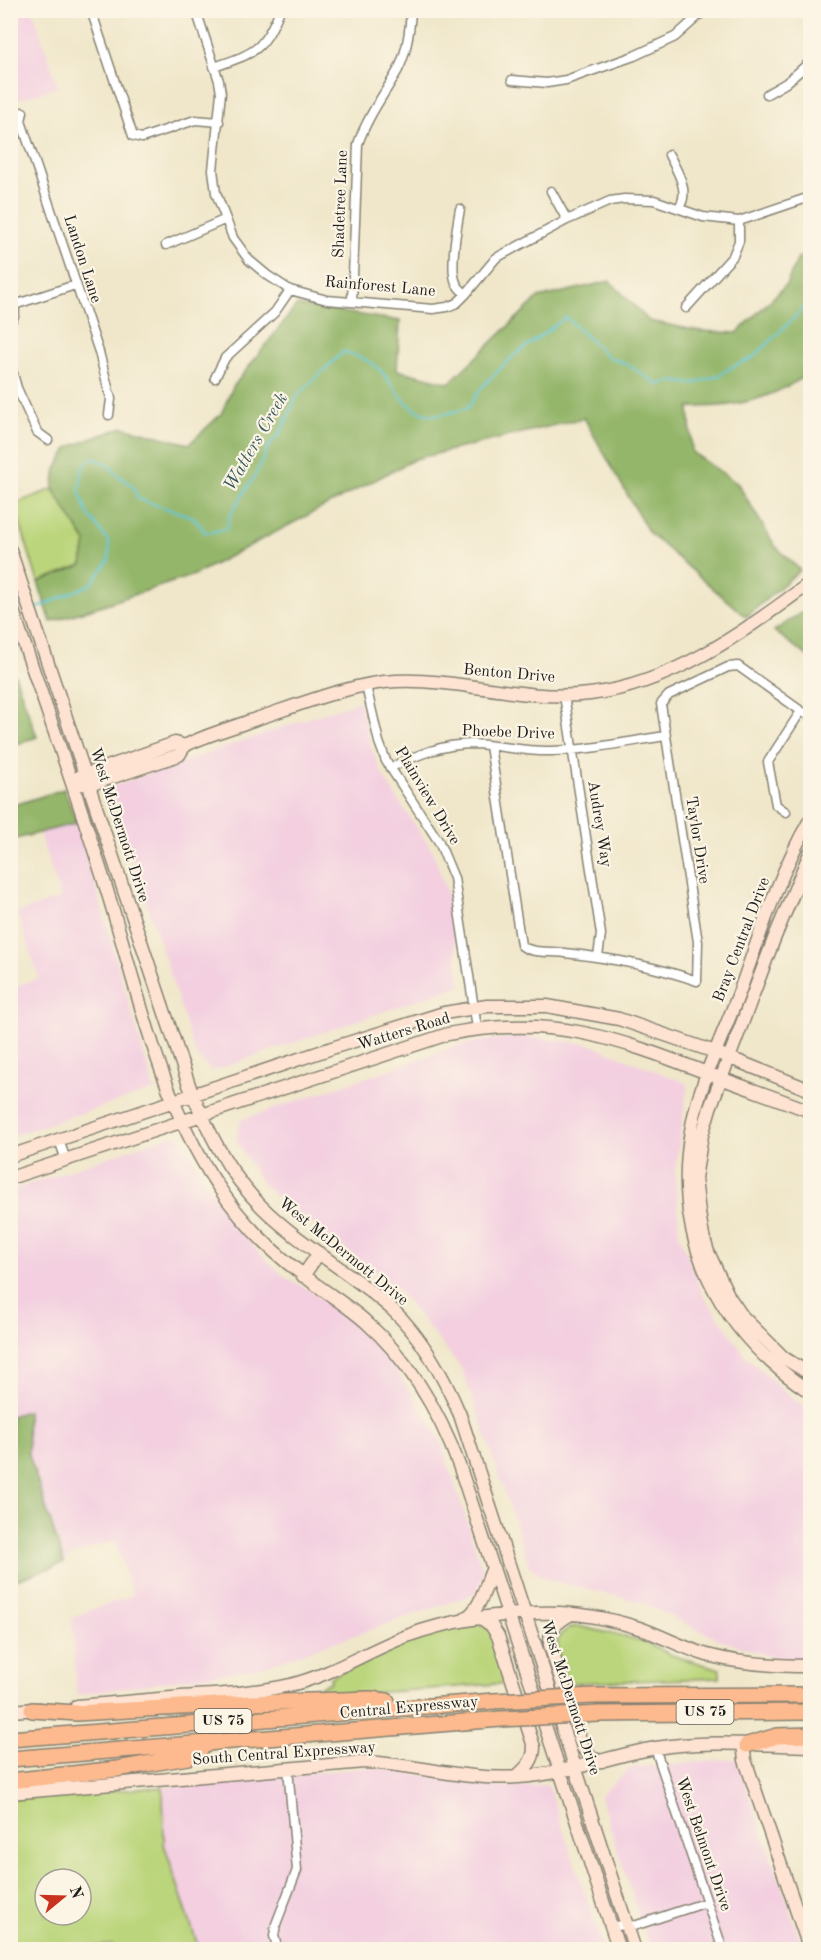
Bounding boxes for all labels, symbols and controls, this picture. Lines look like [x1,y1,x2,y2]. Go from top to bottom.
street label: Shadetree Lane [331,150,351,258]
street label: Landon Lane [60,213,104,305]
street label: Rainforest Lane [324,274,436,300]
water label: Watters Creek [221,390,291,494]
street label: Benton Drive [462,662,556,686]
street label: Phoebe Drive [461,723,555,743]
street label: Plainview Drive [391,744,463,848]
street label: West McDermott Drive [86,746,152,904]
street label: Audrey Way [584,779,614,869]
street label: Taylor Drive [682,795,712,885]
street label: Bray Central Drive [711,875,773,1005]
street label: Watters Road [356,1010,452,1054]
street label: West McDermott Drive [275,1195,411,1309]
street label: West McDermott Drive [537,1619,603,1777]
street label: Central Expressway [339,1694,479,1722]
road number: US 75 [676,1700,734,1724]
road number: US 75 [194,1709,252,1733]
street label: South Central Expressway [192,1740,377,1768]
street label: West Belmont Drive [673,1775,733,1913]
north arrow [33,1867,93,1927]
text: N [66,1884,85,1902]

